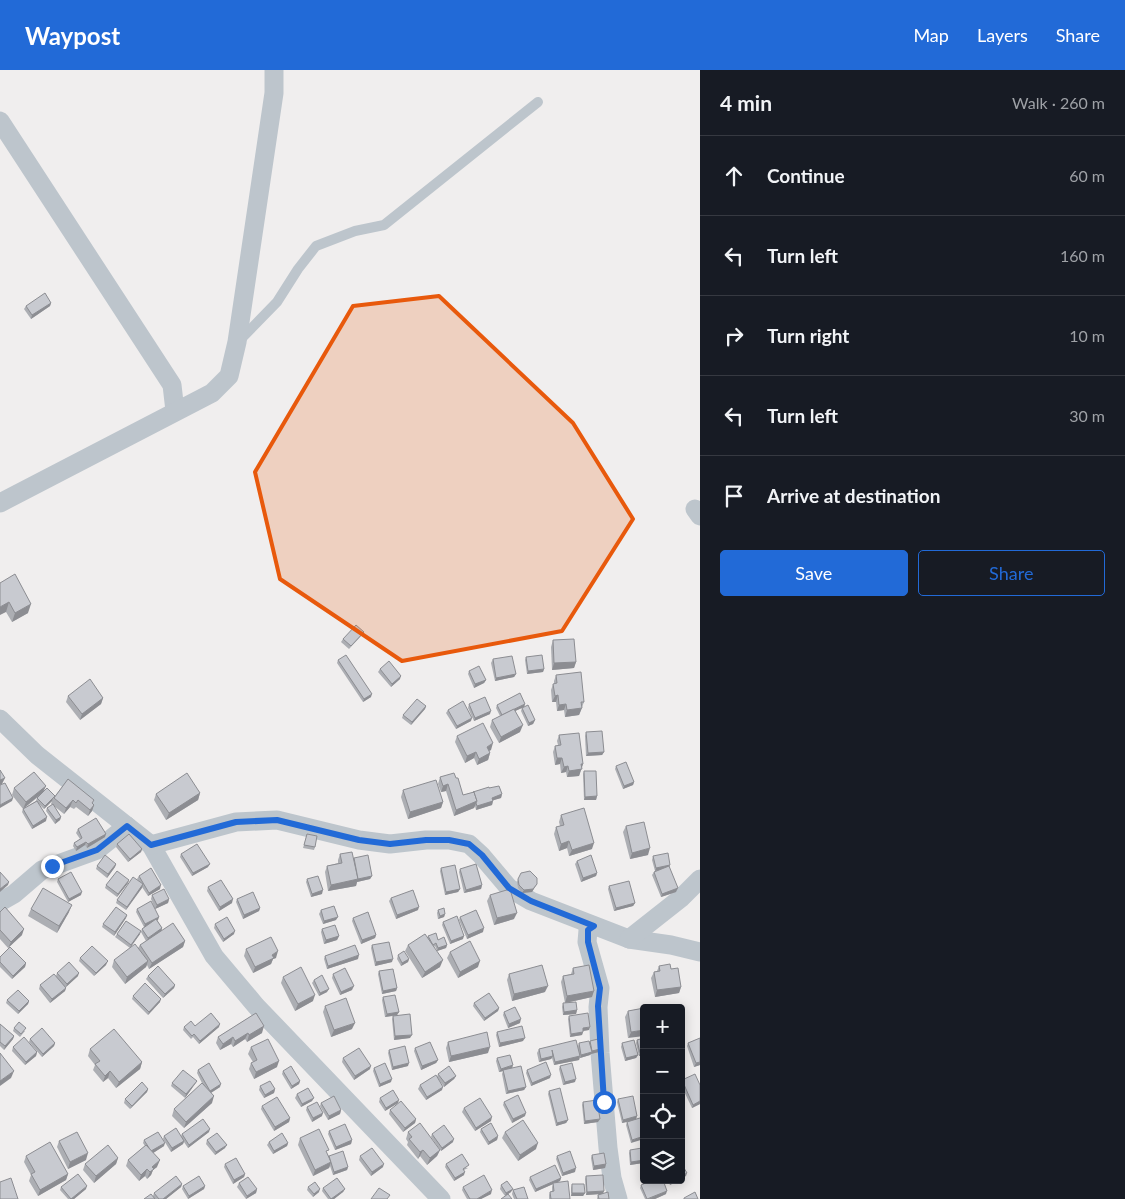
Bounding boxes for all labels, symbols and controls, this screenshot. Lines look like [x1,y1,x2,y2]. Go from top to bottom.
text: Waypost [25,21,120,50]
text: Map [913,24,949,46]
text: Layers [977,24,1028,46]
text: Share [1056,24,1100,46]
text: 4 min [720,90,772,115]
text: Walk · 260 m [1012,93,1105,112]
icon: ahead [720,162,748,190]
text: Continue [767,164,845,187]
text: 60 m [1069,166,1105,185]
icon: left [720,242,748,270]
text: Turn left [767,244,838,267]
text: 160 m [1060,246,1105,265]
icon: right [720,322,748,350]
text: Turn right [767,324,849,347]
text: 10 m [1069,326,1105,345]
icon: left [720,402,748,430]
text: Turn left [767,404,838,427]
text: 30 m [1069,406,1105,425]
icon: arrive [720,482,748,510]
text: Arrive at destination [767,484,940,507]
button: Save [720,550,908,596]
button: Share [918,550,1105,596]
route end [41,855,64,878]
map controls [640,1004,685,1184]
button: + [640,1004,685,1049]
button: − [640,1049,685,1094]
route start [593,1091,616,1114]
button: locate [640,1094,685,1139]
button: layers [640,1139,685,1184]

